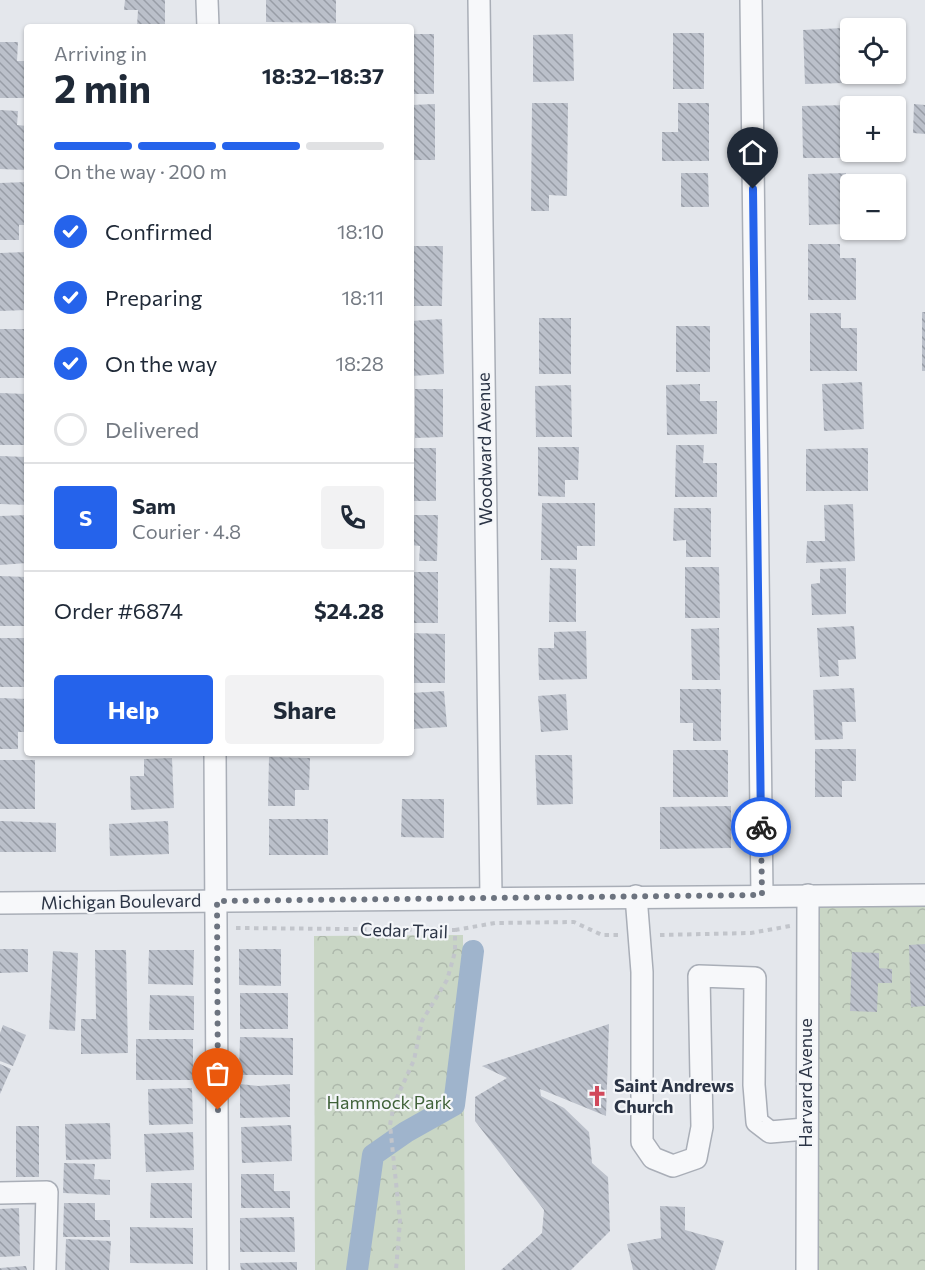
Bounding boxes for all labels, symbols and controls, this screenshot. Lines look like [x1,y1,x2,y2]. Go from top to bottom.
map controls [840,18,906,240]
button: locate [840,18,906,84]
text: Arriving in [54,41,147,65]
text: 18:32–18:37 [262,62,384,89]
text: 2 min [54,63,151,111]
button: + [840,96,906,162]
pin [727,127,778,189]
icon: home [736,136,769,169]
text: On the way · 200 m [54,159,227,183]
button: − [840,174,906,240]
icon: check [54,215,87,248]
text: Confirmed [105,218,212,245]
text: 18:10 [337,219,384,243]
icon: check [54,281,87,314]
text: Preparing [105,284,202,311]
text: 18:11 [341,285,384,309]
icon: check [54,347,87,380]
text: On the way [105,350,217,377]
text: 18:28 [335,351,384,375]
street label: Woodward Avenue [472,372,496,526]
text: Delivered [105,416,199,443]
button: phone [321,486,384,549]
text: Sam [132,492,176,519]
text: S [79,504,92,531]
text: Courier · 4.8 [132,519,241,543]
text: Order #6874 [54,597,183,624]
text: $24.28 [314,597,384,624]
button: Help [54,675,213,744]
button: Share [225,675,384,744]
courier [731,797,791,857]
icon: bike [745,811,778,844]
street label: Michigan Boulevard [41,889,201,913]
street label: Cedar Trail [360,917,448,943]
street label: Harvard Avenue [794,1018,816,1148]
pin [192,1048,243,1110]
icon: bag [201,1057,234,1090]
place label: Saint Andrews Church [614,1074,734,1117]
church icon: Saint Andrews Church [585,1084,609,1108]
park label: Hammock Park [327,1091,452,1113]

